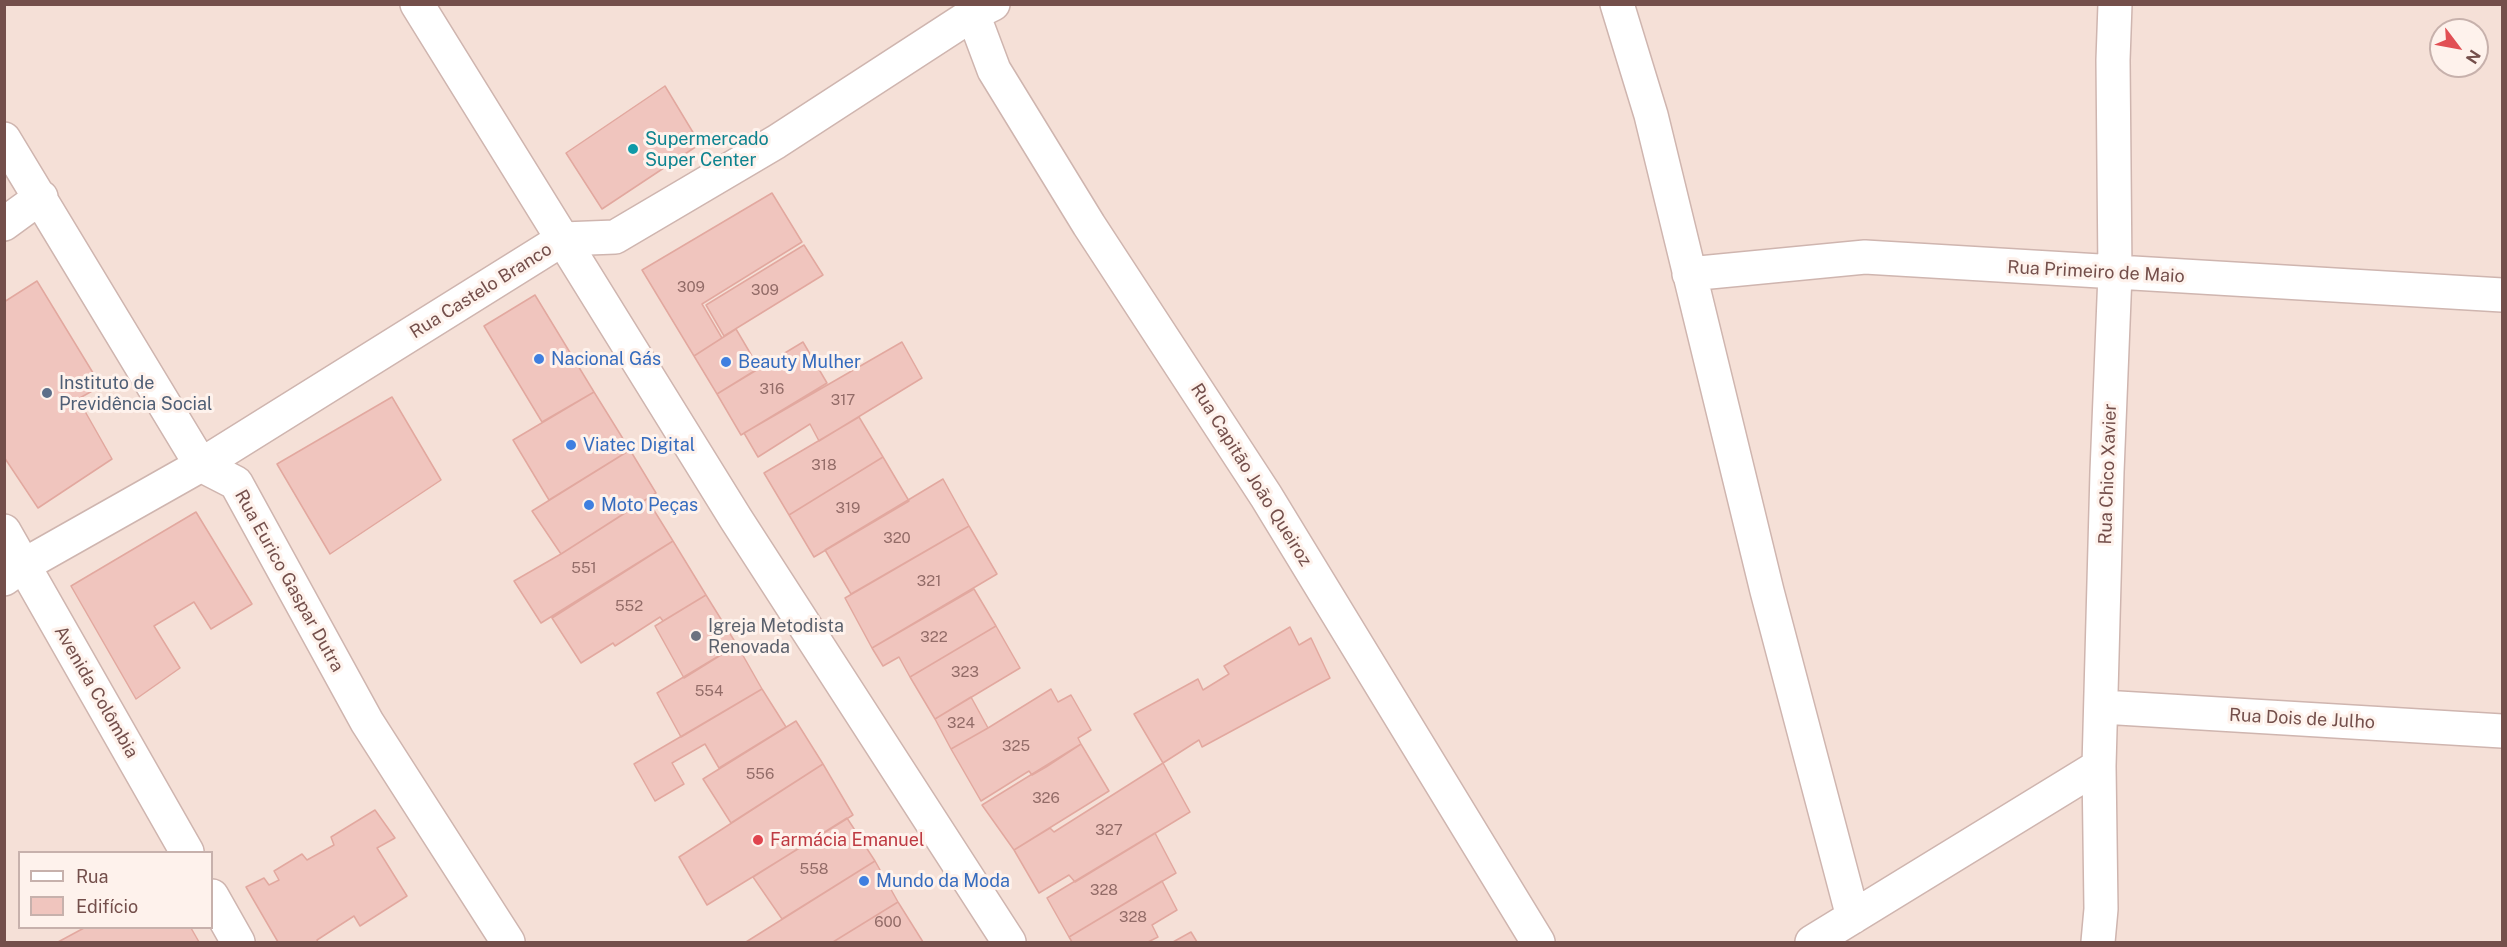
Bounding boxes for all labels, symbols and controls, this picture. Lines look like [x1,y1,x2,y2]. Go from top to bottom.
north arrow [2429,18,2489,78]
text: N [2462,46,2484,67]
place label: Supermercado Super Center [645,128,769,170]
marker: Supermercado Super Center [626,142,640,156]
street label: Rua Castelo Branco [406,239,556,343]
street label: Rua Primeiro de Maio [2007,257,2185,287]
house number: 309 [677,278,705,296]
house number: 309 [751,281,779,299]
place label: Nacional Gás [551,348,661,370]
place label: Beauty Mulher [738,351,861,373]
marker: Nacional Gás [532,352,546,366]
marker: Beauty Mulher [719,355,733,369]
place label: Instituto de Previdência Social [59,372,212,415]
house number: 316 [760,380,784,398]
street label: Rua Capitão João Queiroz [1186,380,1316,570]
marker: Instituto de Previdência Social [40,386,54,400]
house number: 317 [831,391,855,409]
street label: Rua Chico Xavier [2095,403,2121,545]
place label: Viatec Digital [583,434,695,456]
marker: Viatec Digital [564,438,578,452]
house number: 318 [811,456,837,474]
street label: Rua Eurico Gaspar Dutra [230,486,348,676]
place label: Moto Peças [601,494,698,516]
marker: Moto Peças [582,498,596,512]
house number: 319 [836,499,860,517]
house number: 320 [883,529,911,547]
house number: 551 [571,559,597,577]
house number: 321 [917,572,941,590]
house number: 552 [615,597,643,615]
place label: Igreja Metodista Renovada [708,615,844,658]
street label: Avenida Colômbia [49,622,143,762]
house number: 322 [920,628,948,646]
marker: Igreja Metodista Renovada [689,629,703,643]
house number: 323 [951,663,979,681]
house number: 554 [695,682,723,700]
street label: Rua Dois de Julho [2228,704,2376,734]
house number: 324 [947,714,975,732]
house number: 325 [1002,737,1030,755]
house number: 556 [746,765,774,783]
house number: 326 [1032,789,1060,807]
house number: 327 [1095,821,1123,839]
place label: Farmácia Emanuel [770,829,924,851]
marker: Farmácia Emanuel [751,833,765,847]
legend [18,851,213,929]
house number: 558 [800,860,828,878]
text: Rua [76,866,108,887]
place label: Mundo da Moda [876,870,1010,892]
marker: Mundo da Moda [857,874,871,888]
house number: 328 [1090,881,1118,899]
text: Edifício [76,896,138,917]
house number: 328 [1119,908,1147,926]
house number: 600 [874,913,902,931]

